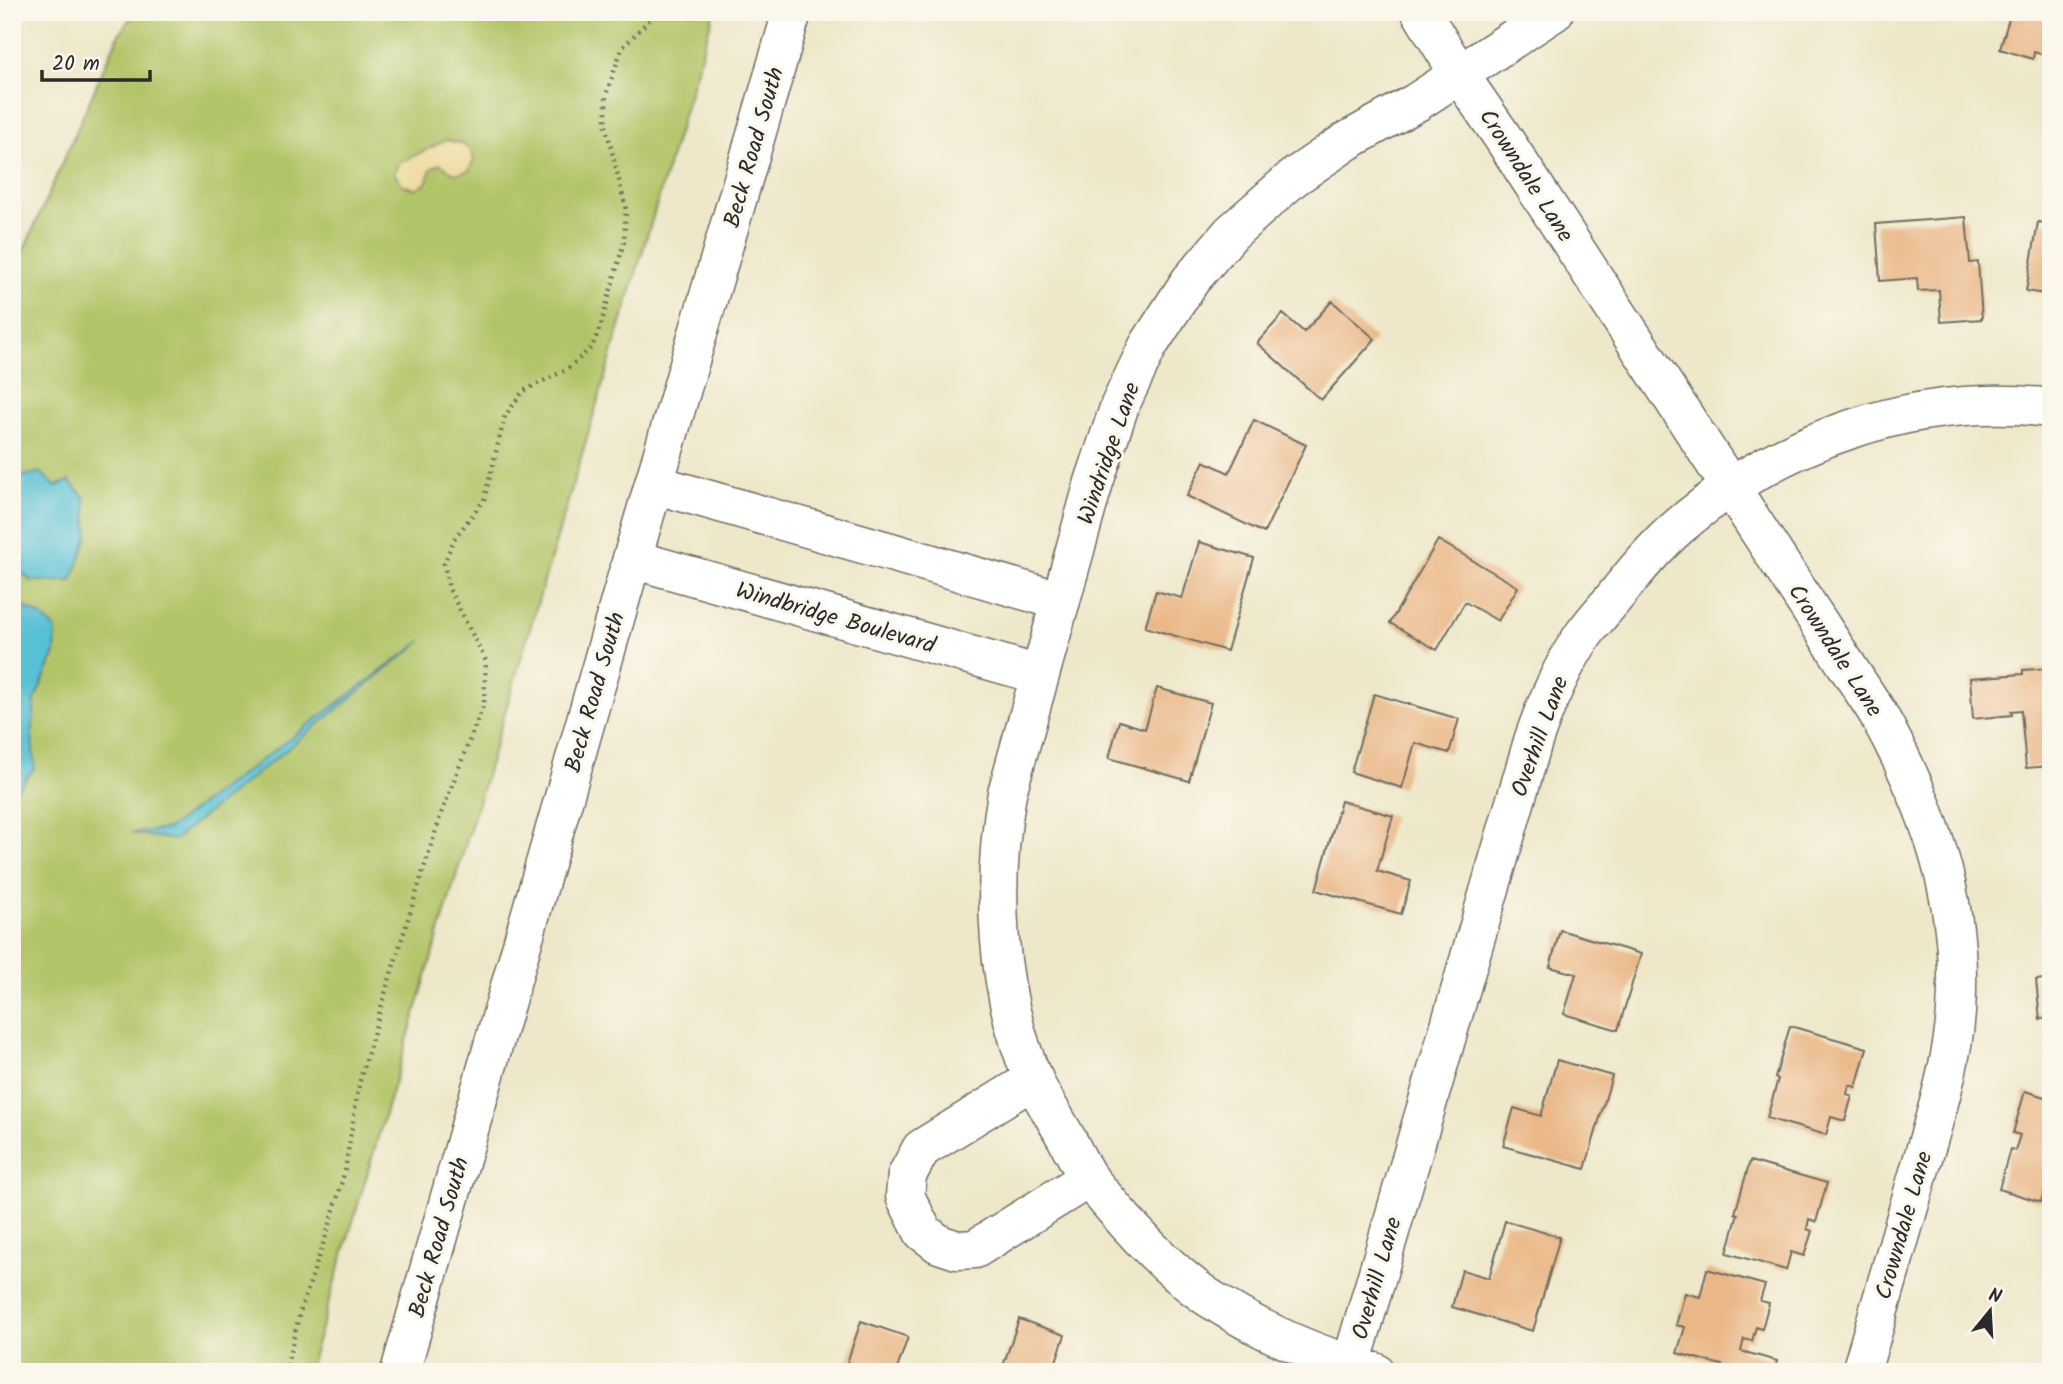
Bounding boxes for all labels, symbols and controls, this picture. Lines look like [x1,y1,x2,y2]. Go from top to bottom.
scale bar [42,38,150,82]
text: 20 m [52,48,100,81]
street label: Beck Road South [715,63,795,232]
street label: Crowndale Lane [1469,102,1582,250]
street label: Windridge Lane [1069,378,1151,530]
street label: Windbridge Boulevard [731,573,940,665]
street label: Crowndale Lane [1778,577,1891,725]
street label: Beck Road South [556,608,636,777]
street label: Overhill Lane [1502,671,1579,802]
street label: Crowndale Lane [1867,1147,1943,1304]
street label: Beck Road South [400,1153,480,1322]
street label: Overhill Lane [1343,1213,1413,1344]
north arrow [1954,1276,2024,1346]
text: N [1984,1281,2005,1313]

